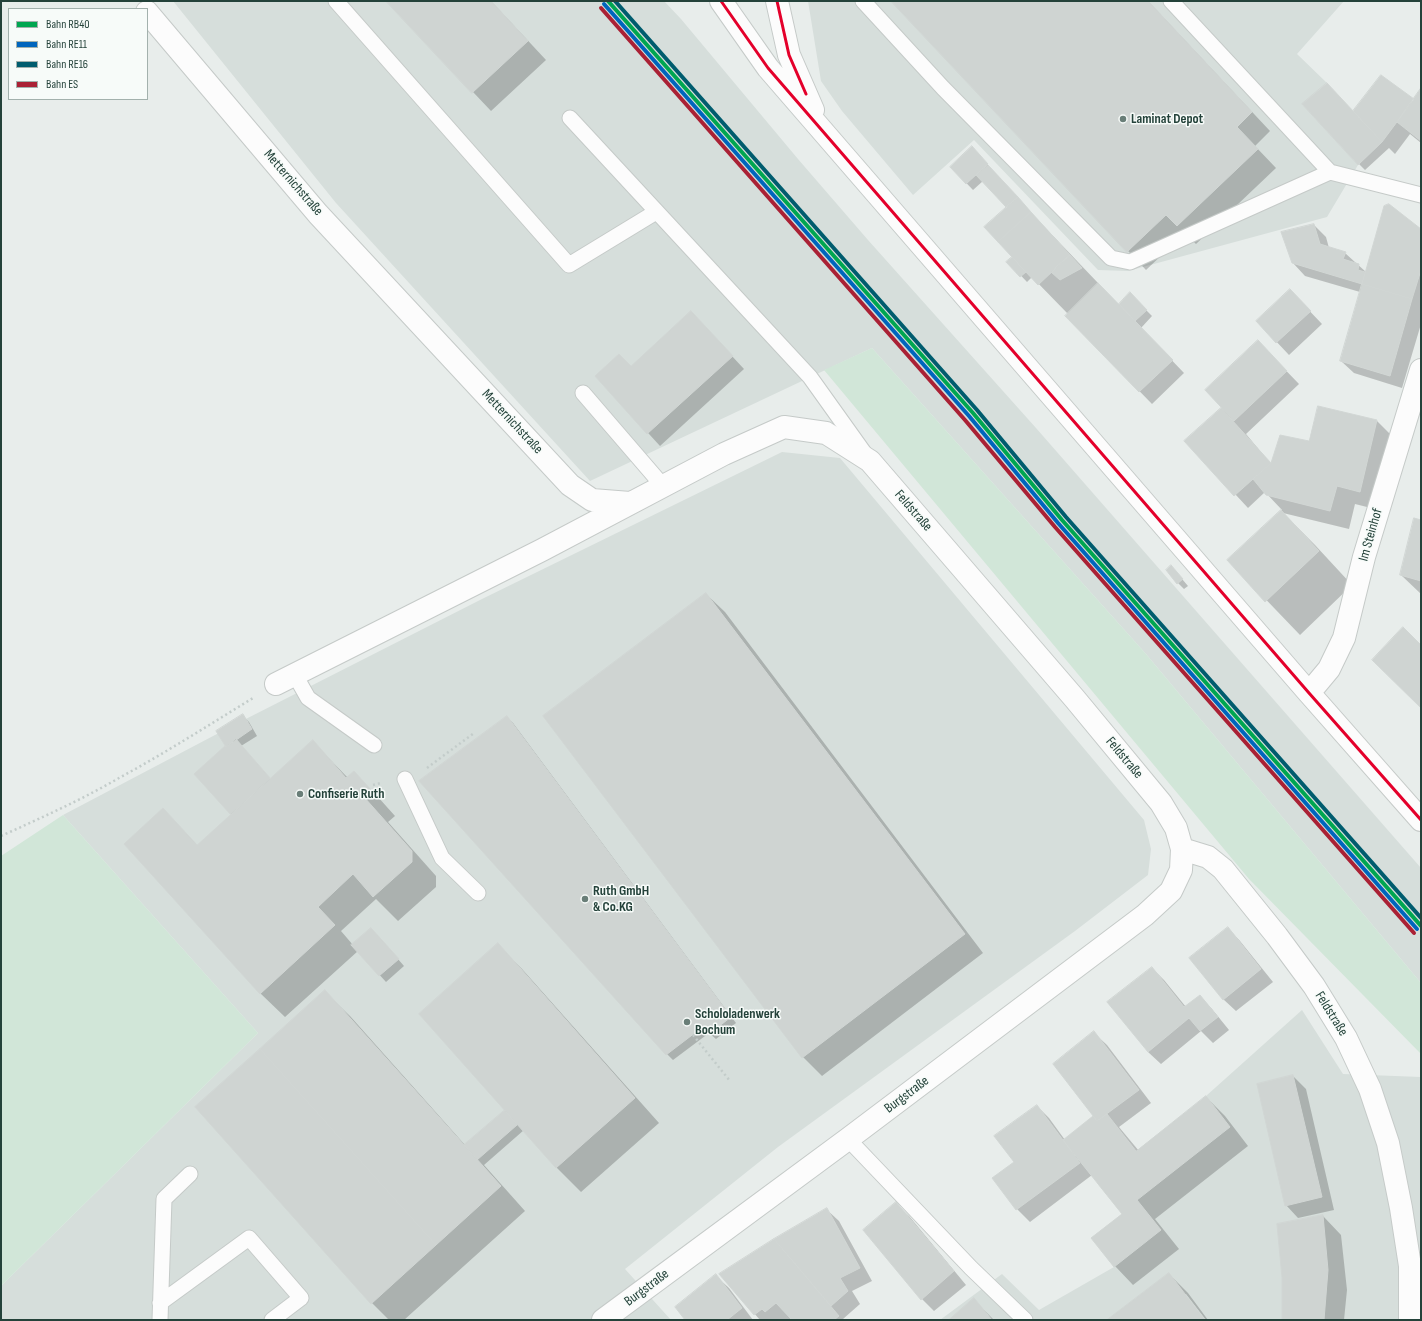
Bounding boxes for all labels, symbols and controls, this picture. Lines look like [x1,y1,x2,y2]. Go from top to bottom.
legend [8,8,148,100]
text: Bahn RB40 [46,17,90,32]
text: Bahn RE11 [46,37,87,52]
text: Bahn RE16 [46,57,88,72]
text: Bahn ES [46,77,78,92]
place label: Laminat Depot [1131,111,1203,127]
marker: Laminat Depot [1118,114,1128,124]
street label: Metternichstraße [260,146,326,220]
street label: Metternichstraße [478,386,546,458]
street label: Feldstraße [891,487,935,535]
street label: Im Steinhof [1355,507,1387,563]
street label: Feldstraße [1102,734,1146,782]
place label: Confiserie Ruth [308,786,384,802]
marker: Confiserie Ruth [295,789,305,799]
place label: Ruth GmbH & Co.KG [593,883,649,916]
marker: Ruth GmbH & Co.KG [580,894,590,904]
street label: Feldstraße [1311,989,1351,1039]
place label: Schololadenwerk Bochum [695,1006,780,1038]
marker: Schololadenwerk Bochum [682,1017,692,1027]
street label: Burgstraße [881,1073,933,1117]
street label: Burgstraße [621,1266,673,1310]

